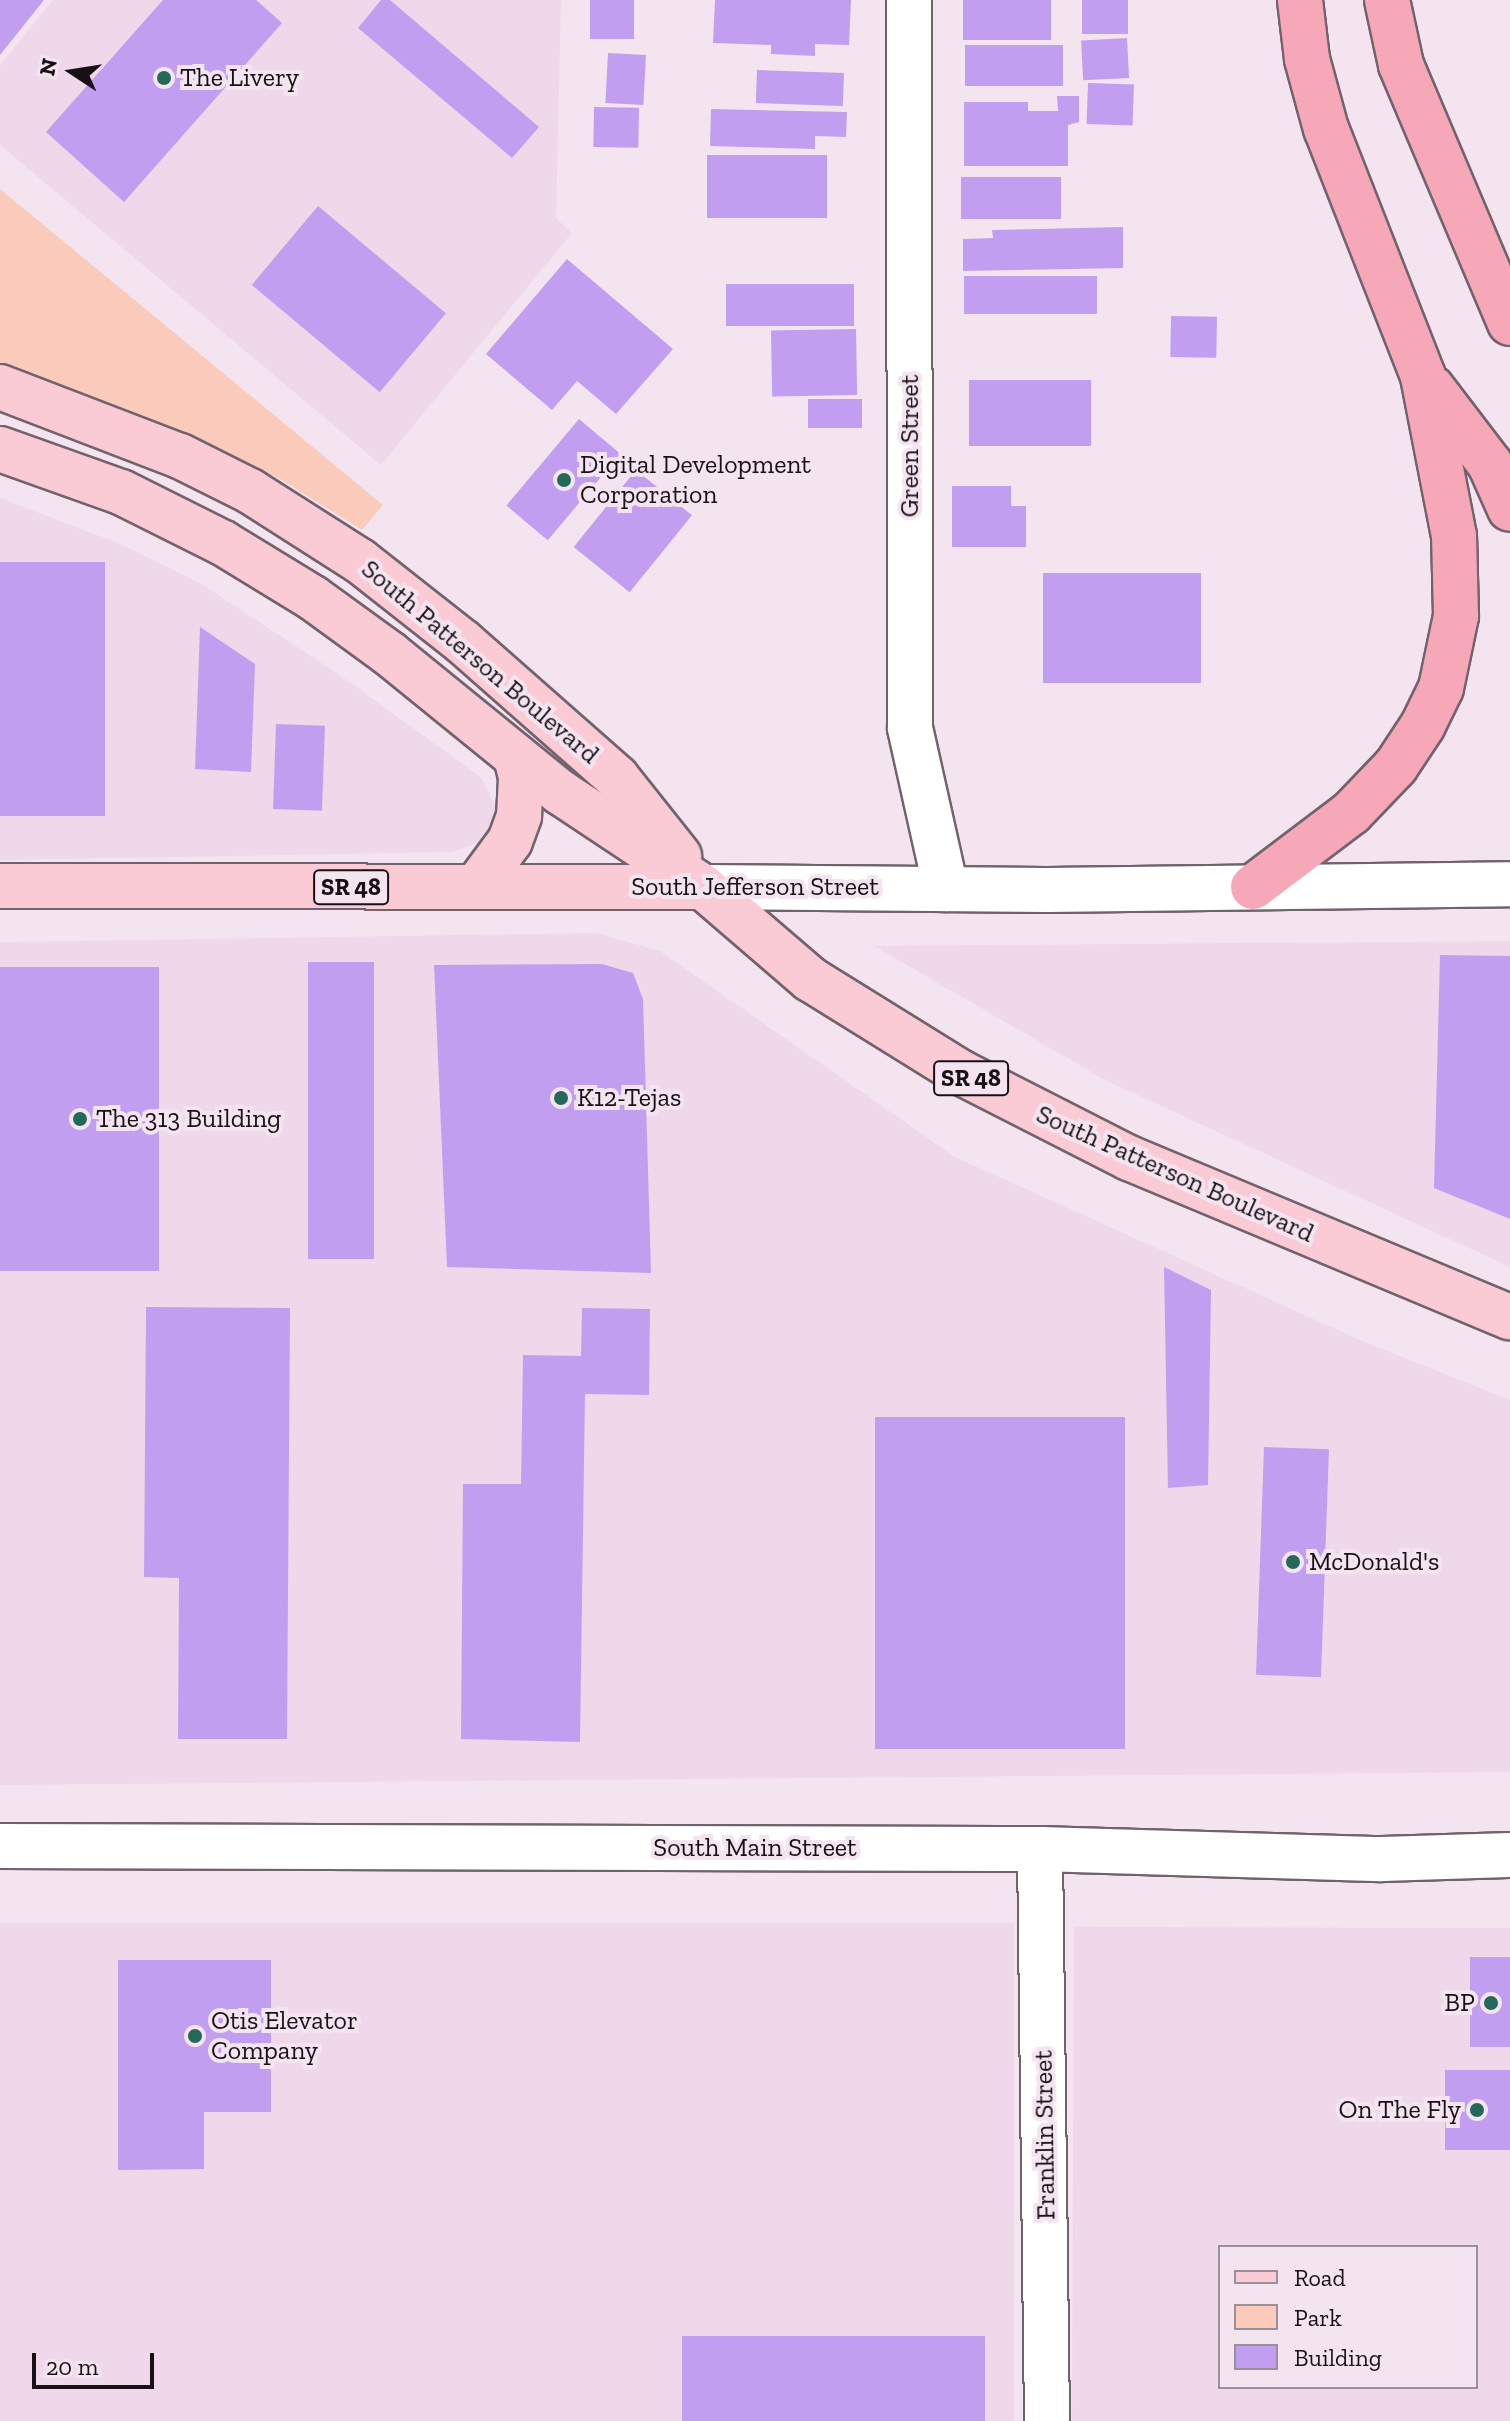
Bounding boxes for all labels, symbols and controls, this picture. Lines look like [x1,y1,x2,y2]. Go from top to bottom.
north arrow [32,32,112,112]
text: N [33,56,63,78]
place label: The Livery [180,62,299,94]
marker: The Livery [155,69,173,87]
street label: Green Street [894,375,926,517]
place label: Digital Development Corporation [580,449,811,510]
marker: Digital Development Corporation [555,471,573,489]
street label: South Patterson Boulevard [355,553,605,771]
road number: SR 48 [313,867,389,907]
street label: South Jefferson Street [631,871,879,903]
road number: SR 48 [933,1058,1009,1098]
place label: K12-Tejas [577,1082,681,1114]
marker: K12-Tejas [552,1089,570,1107]
street label: South Patterson Boulevard [1031,1099,1319,1249]
place label: The 313 Building [96,1103,281,1135]
marker: The 313 Building [71,1110,89,1128]
place label: McDonald's [1309,1546,1439,1578]
marker: McDonald's [1284,1553,1302,1571]
street label: South Main Street [653,1832,857,1864]
place label: BP [1444,1987,1475,2019]
marker: BP [1482,1994,1500,2012]
place label: Otis Elevator Company [211,2005,358,2066]
marker: Otis Elevator Company [186,2027,204,2045]
street label: Franklin Street [1028,2050,1062,2220]
place label: On The Fly [1338,2094,1461,2126]
marker: On The Fly [1468,2101,1486,2119]
legend [1218,2245,1478,2389]
text: Road [1294,2263,1346,2292]
text: Park [1294,2303,1342,2332]
scale bar [36,2337,158,2387]
text: Building [1294,2343,1382,2372]
text: 20 m [46,2352,98,2381]

